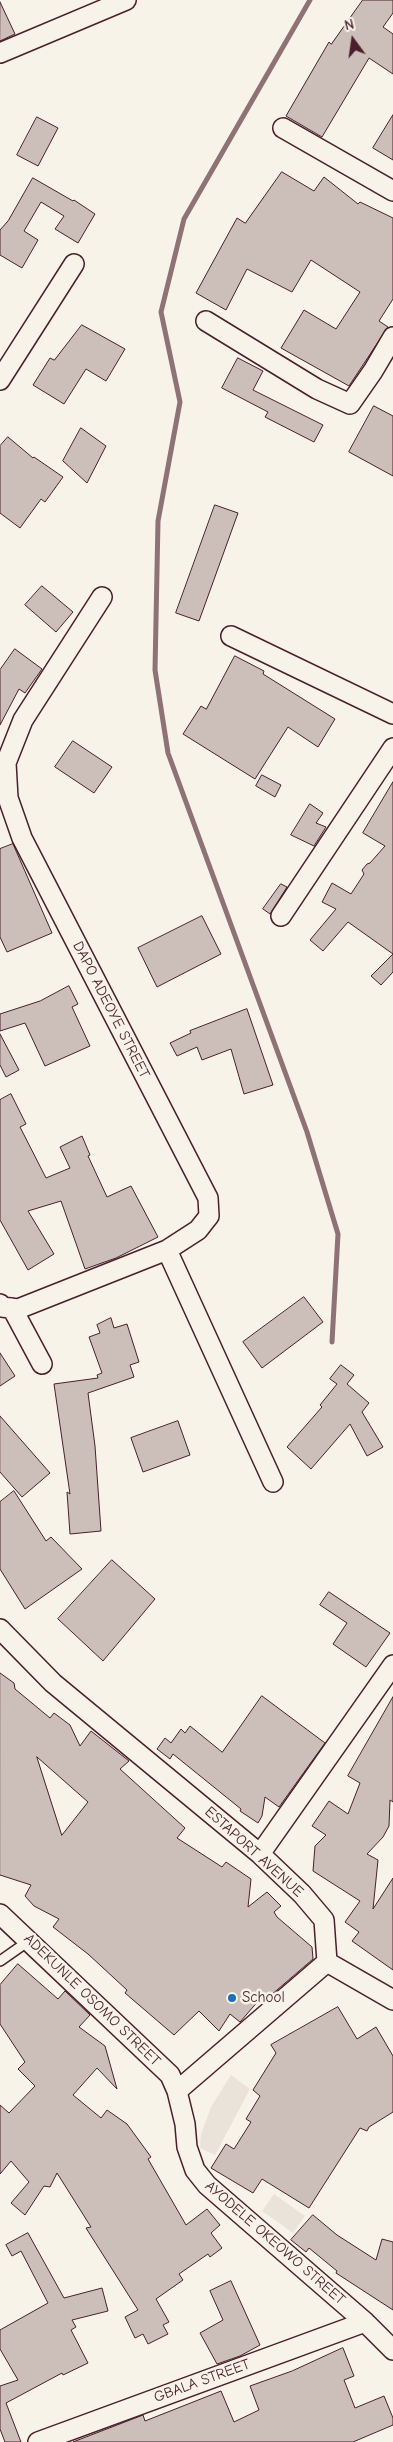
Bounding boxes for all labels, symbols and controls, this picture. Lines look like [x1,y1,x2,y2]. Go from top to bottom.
north arrow [328,15,378,65]
text: N [343,16,356,34]
street label: DAPO ADEOYE STREET [69,938,153,1082]
street label: ESTAPORT AVENUE [201,1803,307,1901]
street label: ADEKUNLE OSOMO STREET [20,1930,164,2070]
place label: School [242,1989,285,2007]
marker: School [226,1992,238,2004]
street label: AYODELE OKEOWO STREET [201,2177,349,2309]
street label: GBALA STREET [151,2355,253,2407]

